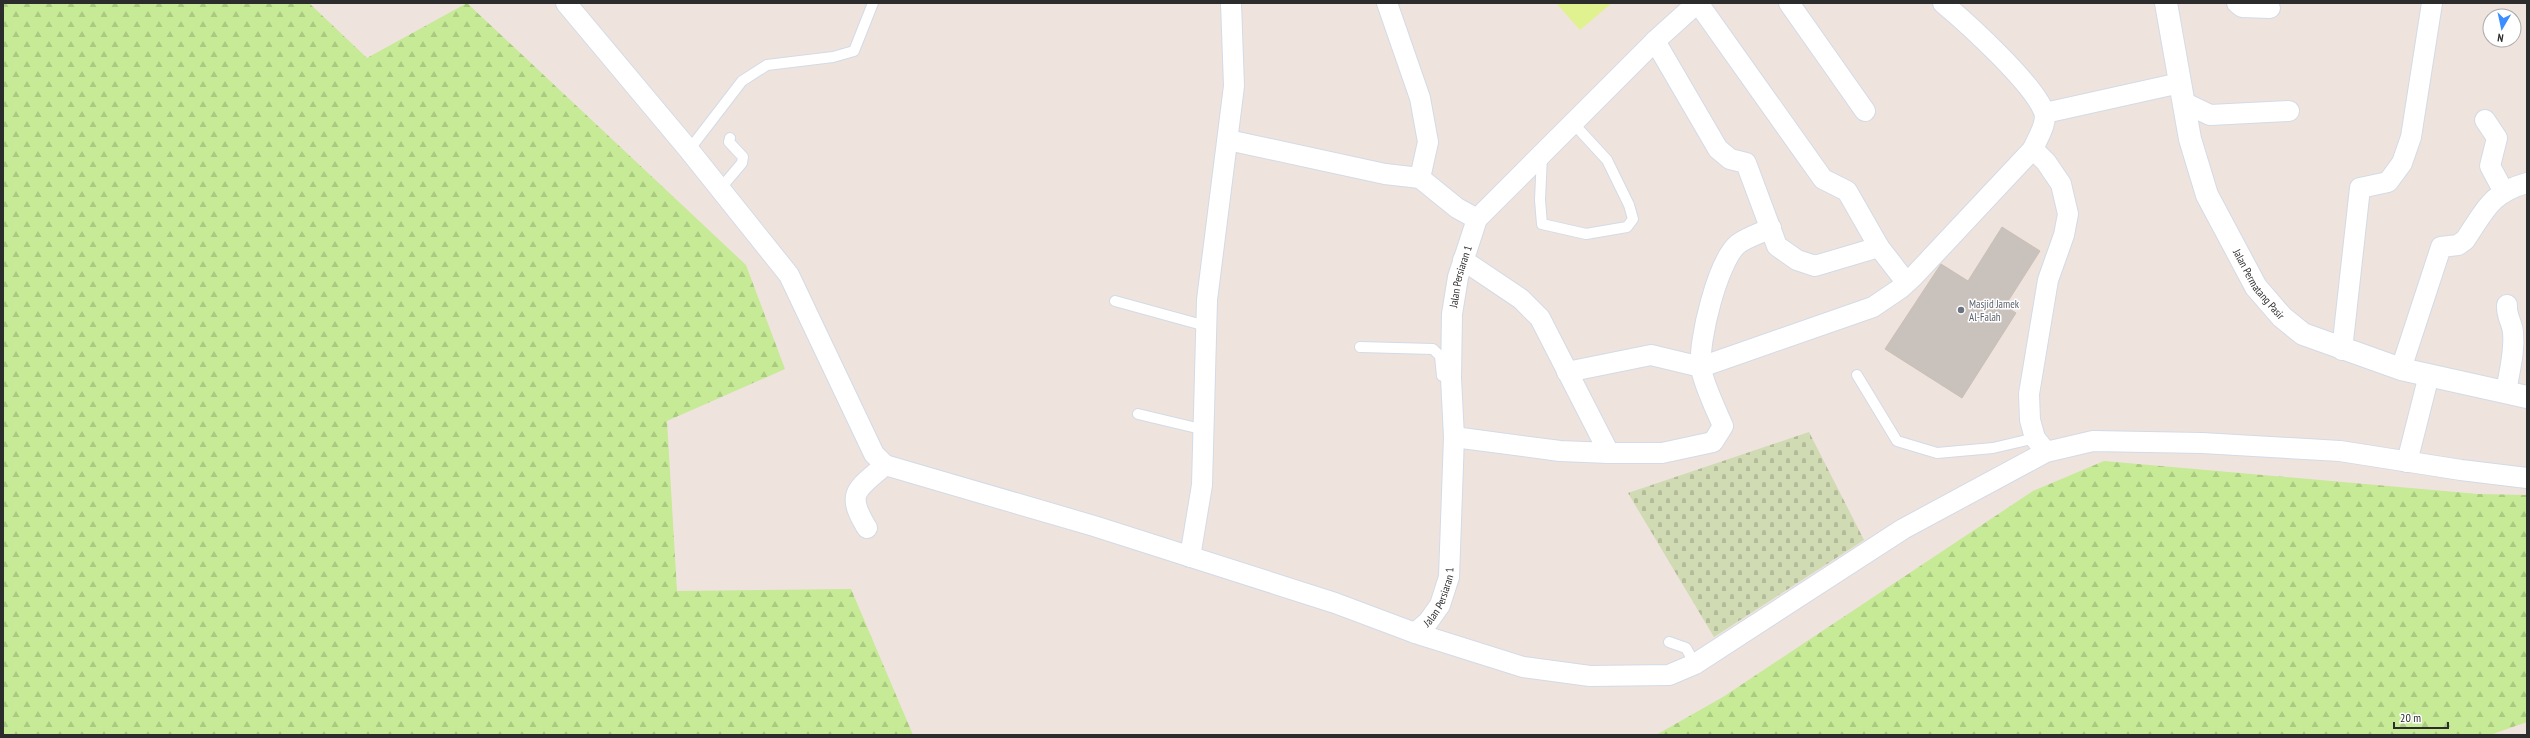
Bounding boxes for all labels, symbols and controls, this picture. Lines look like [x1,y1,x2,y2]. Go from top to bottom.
north arrow [2482,8,2522,48]
text: N [2496,30,2504,45]
street label: Jalan Persiaran 1 [1446,244,1475,309]
street label: Jalan Permatang Pasir [2230,246,2288,322]
place label: Masjid Jamek Al-Falah [1969,297,2020,324]
marker: Masjid Jamek Al-Falah [1956,305,1966,315]
street label: Jalan Persiaran 1 [1420,567,1456,630]
scale bar [2394,704,2448,730]
text: 20 m [2400,710,2421,725]

